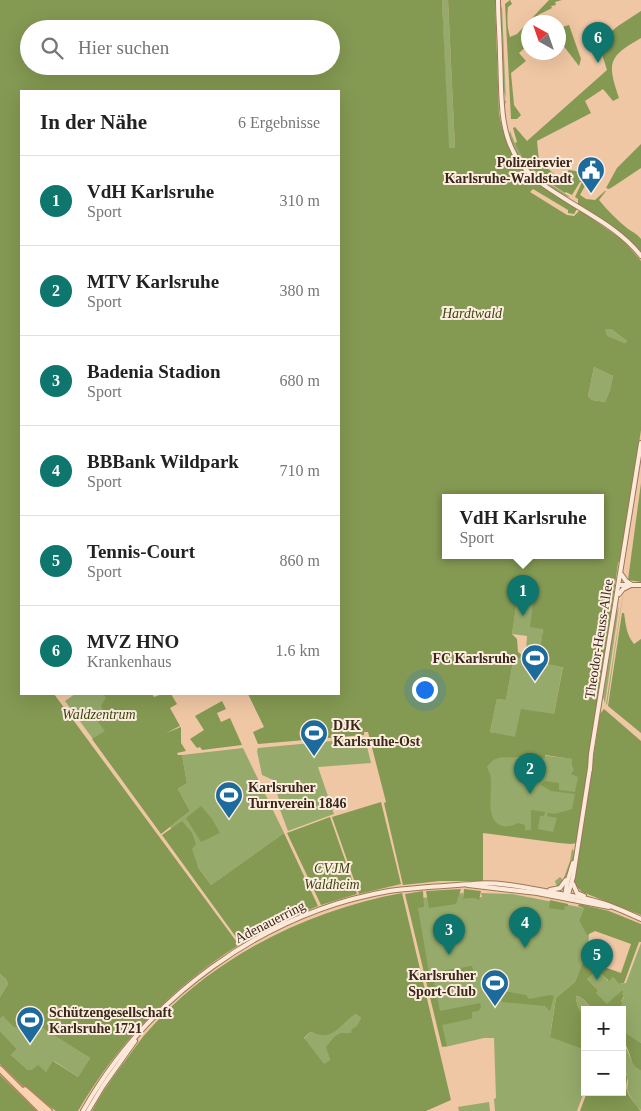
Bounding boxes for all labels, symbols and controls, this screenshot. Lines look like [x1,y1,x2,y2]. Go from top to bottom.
north arrow [521,15,566,60]
search box [20,20,340,75]
pin: 6 [582,22,614,63]
icon: search [38,34,66,62]
text: Hier suchen [78,37,169,58]
text: In der Nähe [40,110,147,134]
text: 6 Ergebnisse [238,114,320,131]
place label: Polizeirevier Karlsruhe-Waldstadt [444,155,572,186]
public building icon: Polizeirevier Karlsruhe-Waldstadt [576,155,606,194]
text: VdH Karlsruhe [87,181,214,202]
text: 1 [52,192,60,209]
text: 310 m [280,192,320,209]
text: Sport [87,203,122,220]
text: MTV Karlsruhe [87,271,219,292]
text: 2 [52,282,60,299]
text: 380 m [280,282,320,299]
text: Sport [87,293,122,310]
park label: Hardtwald [441,306,503,321]
text: Badenia Stadion [87,361,221,382]
text: 3 [52,372,60,389]
text: 680 m [280,372,320,389]
text: Sport [87,383,122,400]
text: BBBank Wildpark [87,451,239,472]
text: 4 [52,462,60,479]
text: 710 m [280,462,320,479]
text: Sport [87,473,122,490]
popup [442,494,604,559]
text: VdH Karlsruhe [459,507,587,528]
text: Sport [459,529,494,546]
text: Tennis-Court [87,541,195,562]
text: 5 [52,552,60,569]
text: 860 m [280,552,320,569]
text: Sport [87,563,122,580]
pin: 1 [507,575,539,616]
street label: Theodor-Heuss-Allee [582,578,616,700]
text: MVZ HNO [87,631,179,652]
text: 6 [52,642,60,659]
text: 1.6 km [276,642,320,659]
sports icon: FC Karlsruhe [520,643,550,682]
place label: FC Karlsruhe [432,651,516,666]
text: Krankenhaus [87,653,171,670]
your location [412,677,438,703]
park label: Waldzentrum [62,707,136,722]
sports icon: DJK Karlsruhe-Ost [299,718,329,757]
place label: DJK Karlsruhe-Ost [333,718,420,749]
pin: 2 [514,753,546,794]
sports icon: Karlsruher Turnverein 1846 [214,780,244,819]
place label: Karlsruher Turnverein 1846 [248,780,346,811]
park label: CVJM Waldheim [304,861,360,892]
street label: Adenauerring [232,898,308,946]
pin: 4 [509,907,541,948]
pin: 3 [433,914,465,955]
pin: 5 [581,939,613,980]
place label: Karlsruher Sport-Club [408,968,476,999]
sports icon: Karlsruher Sport-Club [480,968,510,1007]
sports icon: Schützengesellschaft Karlsruhe 1721 [15,1005,45,1044]
place label: Schützengesellschaft Karlsruhe 1721 [49,1005,172,1036]
map controls [581,1006,626,1096]
button: + [581,1006,626,1051]
button: − [581,1051,626,1096]

